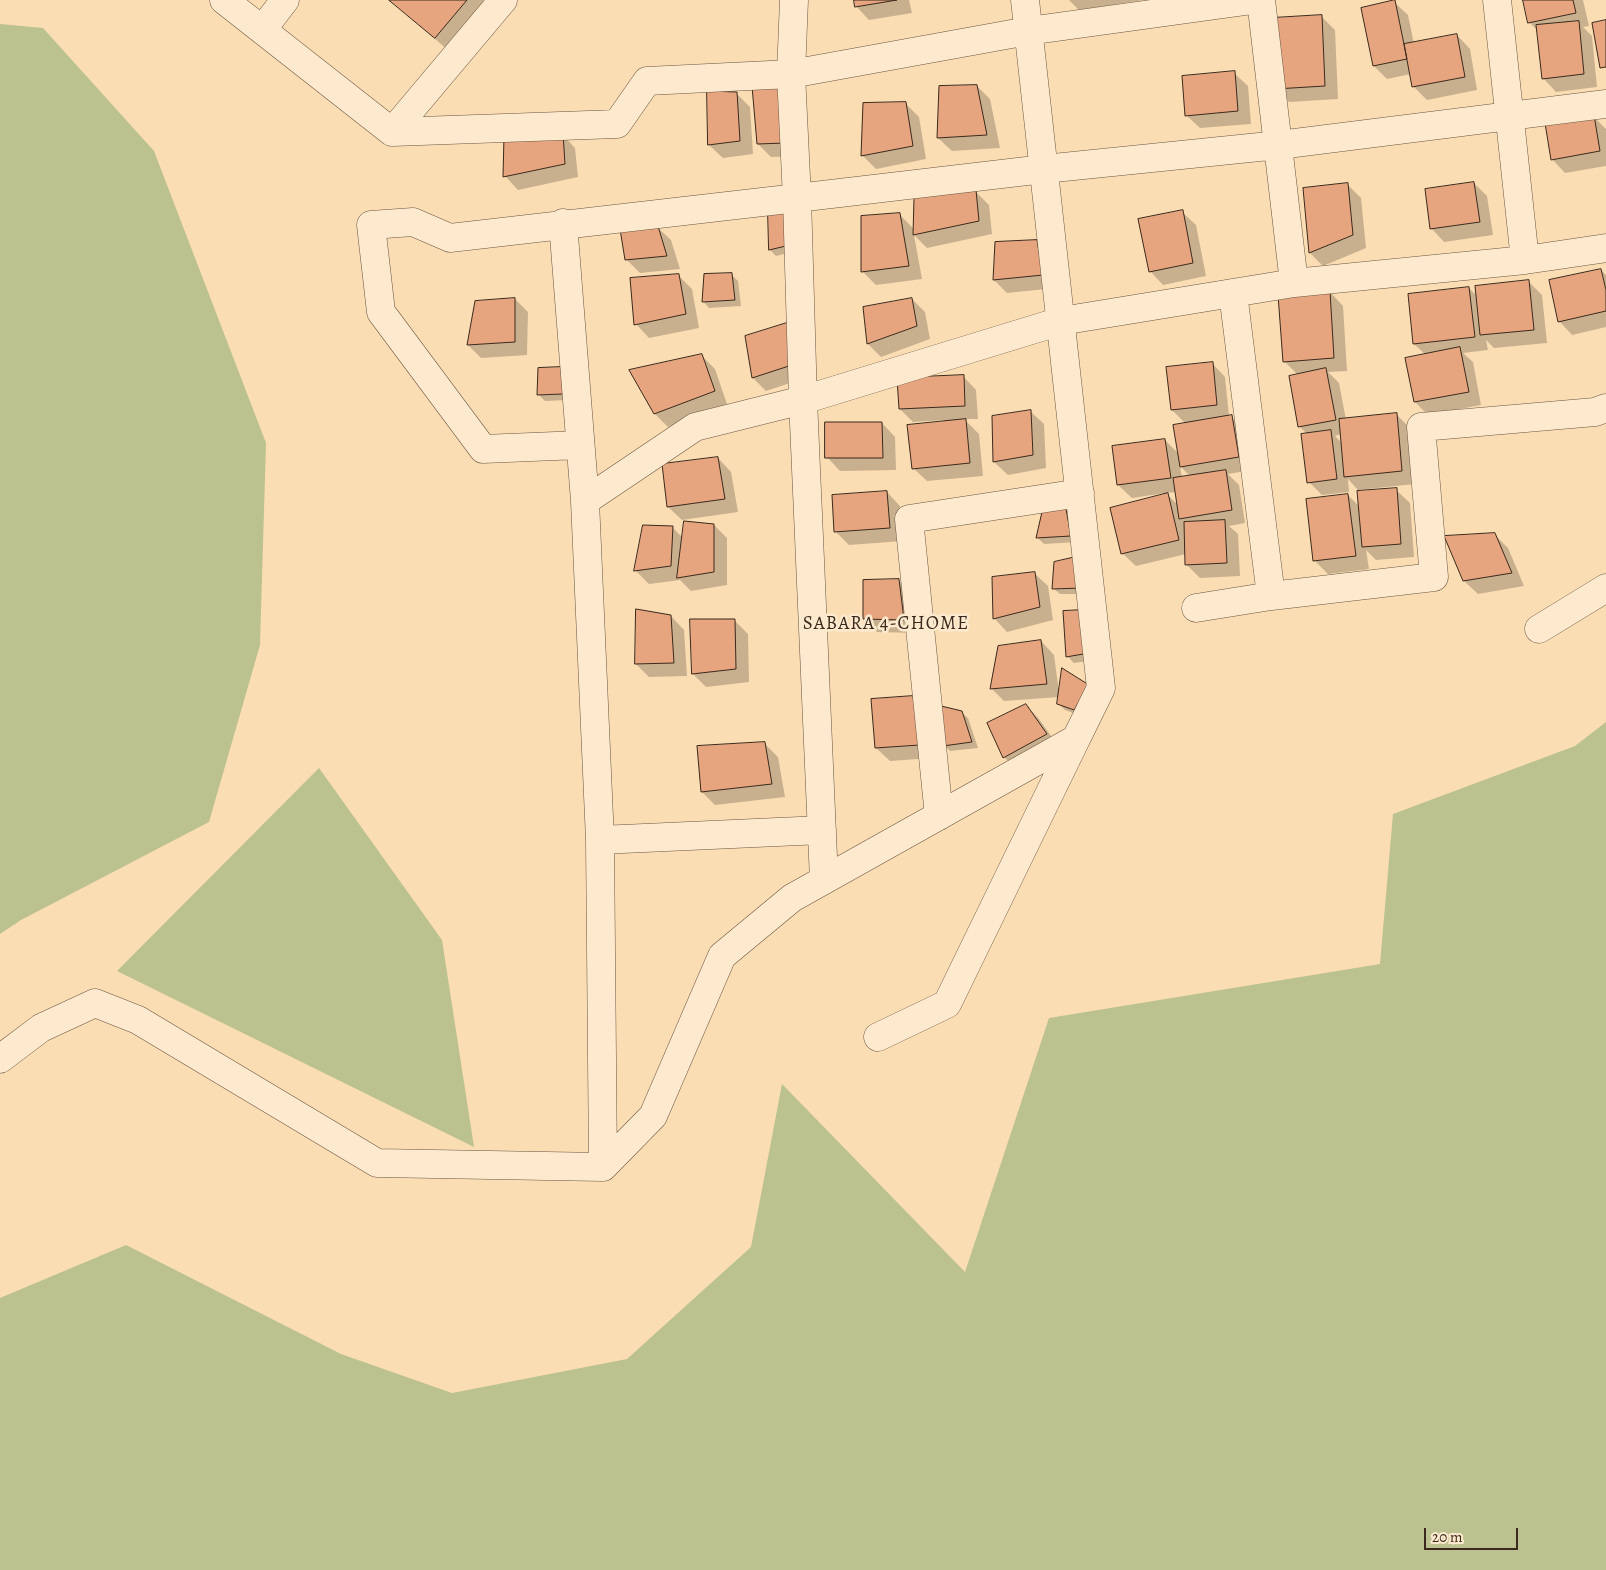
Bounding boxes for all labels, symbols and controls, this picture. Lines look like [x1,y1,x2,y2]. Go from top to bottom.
district label: SABARA 4-CHOME [801,613,971,635]
scale bar [1426,1518,1520,1550]
text: 20 m [1432,1527,1463,1547]

